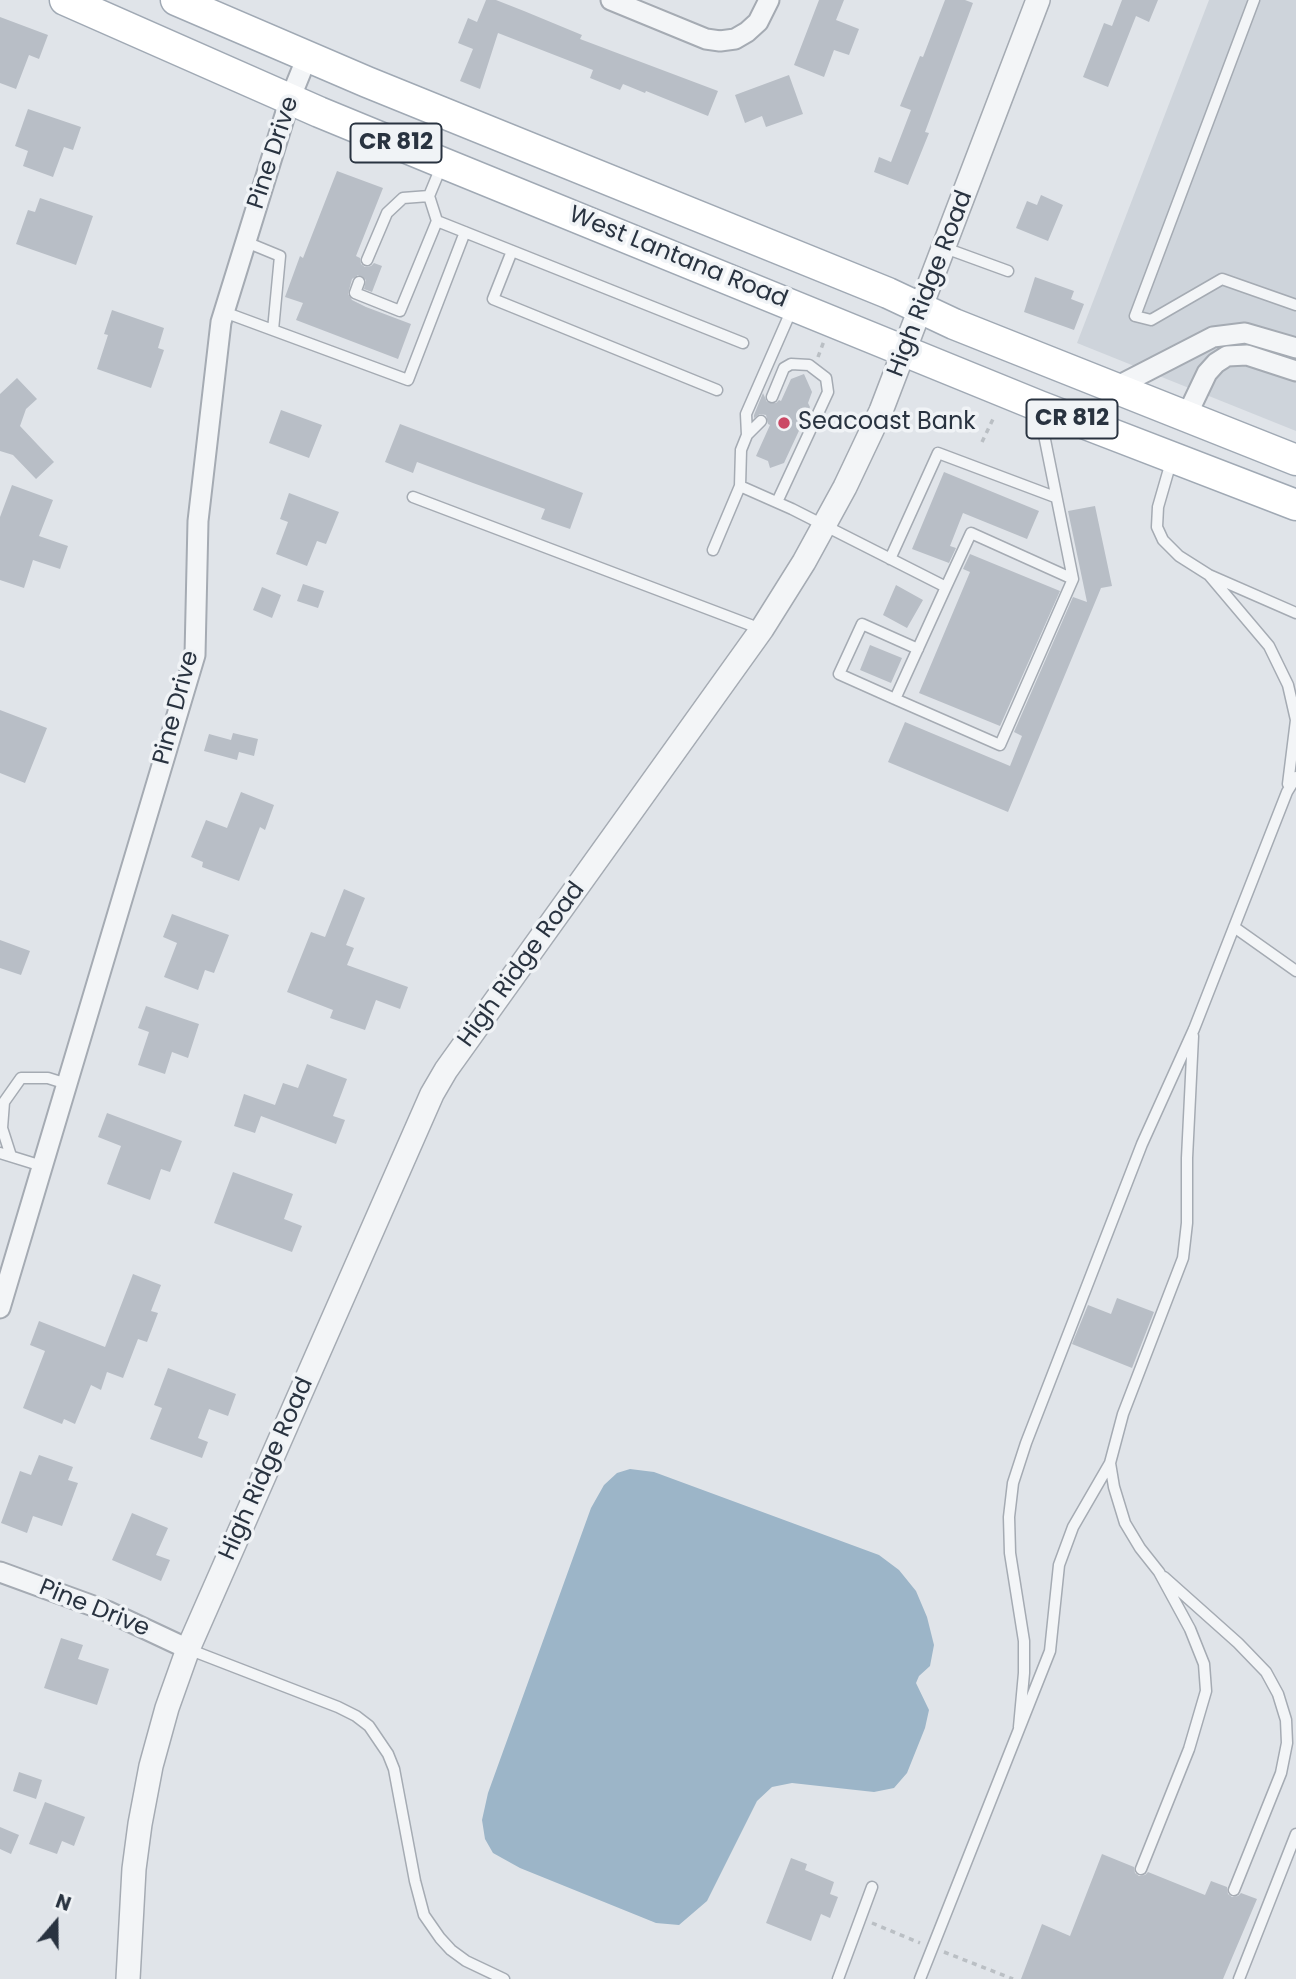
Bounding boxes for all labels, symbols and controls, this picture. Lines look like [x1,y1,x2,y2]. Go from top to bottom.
street label: Pine Drive [242,93,306,213]
road number: CR 812 [350,124,442,162]
street label: High Ridge Road [882,187,980,381]
street label: West Lantana Road [564,201,792,315]
road number: CR 812 [1026,400,1118,438]
place label: Seacoast Bank [798,409,976,437]
marker: Seacoast Bank [776,415,792,431]
street label: Pine Drive [148,648,206,768]
street label: High Ridge Road [452,877,592,1053]
street label: High Ridge Road [214,1373,320,1565]
street label: Pine Drive [35,1574,153,1644]
north arrow [21,1888,91,1958]
text: N [52,1888,75,1918]

